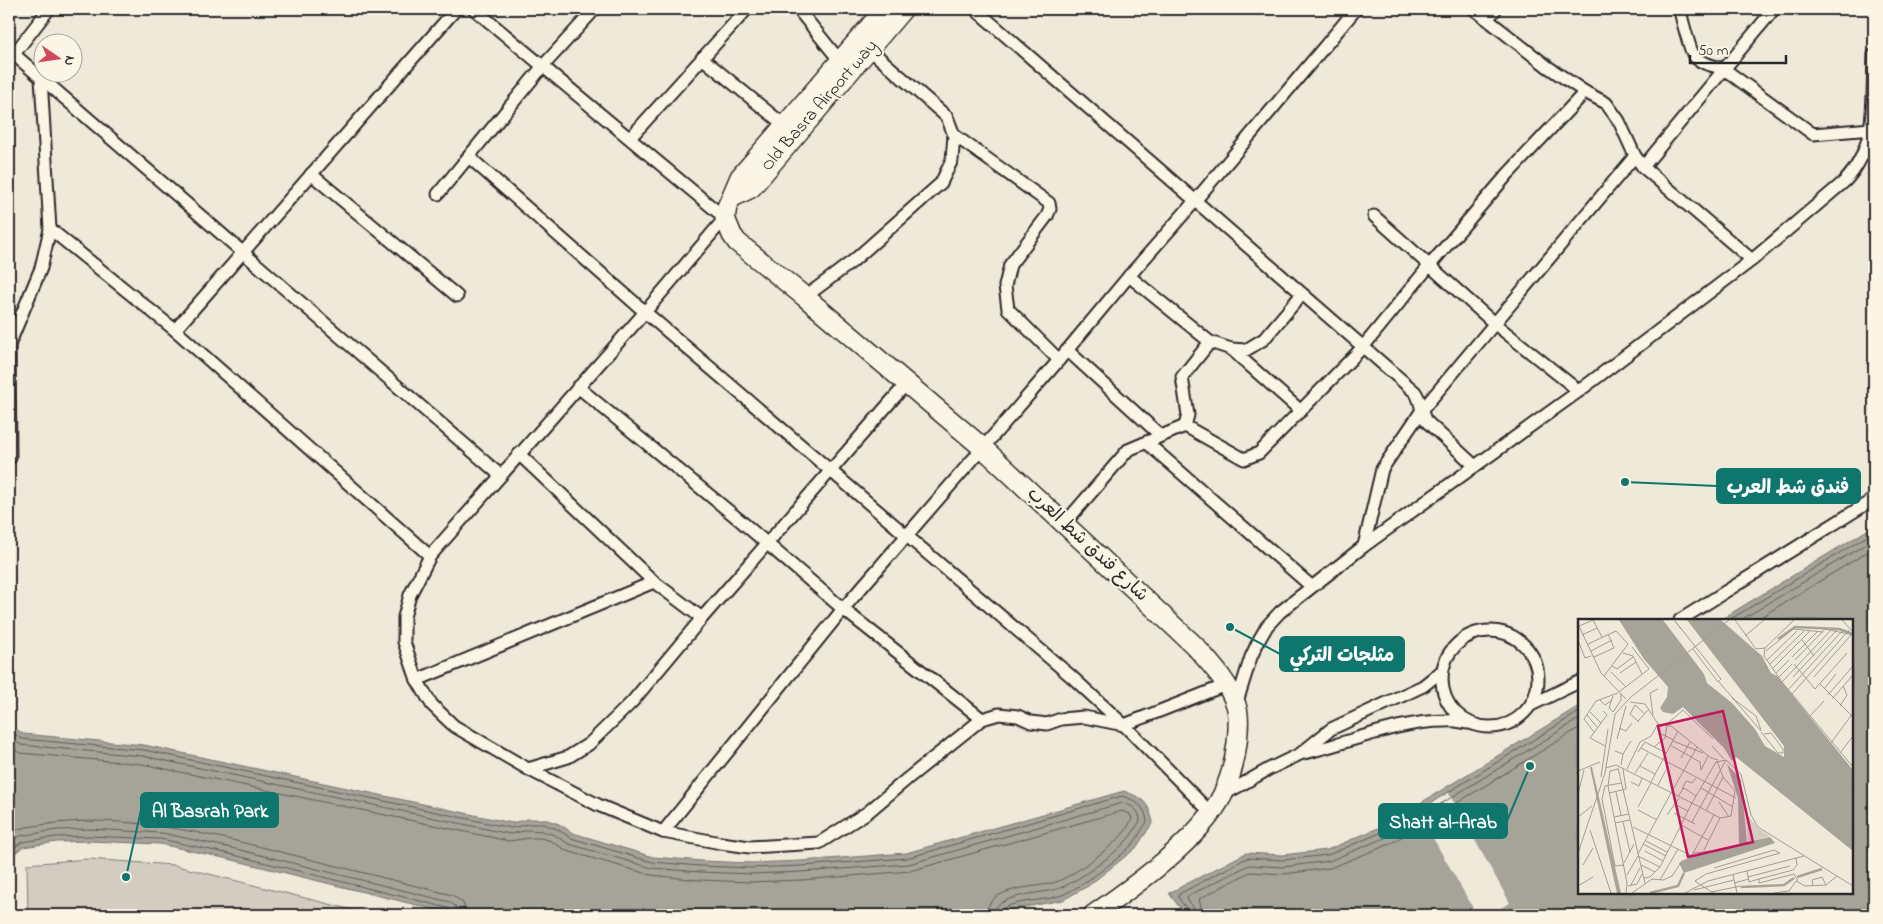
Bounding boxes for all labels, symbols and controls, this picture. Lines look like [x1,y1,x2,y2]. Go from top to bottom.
north arrow [32,32,82,82]
scale bar [1690,32,1787,64]
street label: Old Basra Airport way [755,34,885,178]
text: 50 m [1698,40,1729,62]
text: N [58,54,80,68]
callout: فندق شط العرب [1717,469,1860,503]
text: فندق شط العرب [1727,475,1849,502]
street label: شارع فندق شط العرب [1020,482,1154,608]
inset map [1578,619,1853,894]
callout: مثلجات التركي [1280,637,1404,671]
text: مثلجات التركي [1290,643,1394,671]
callout: Al Basrah Park [141,793,278,827]
text: Al Basrah Park [152,799,269,826]
callout: Shatt al-Arab [1379,804,1507,838]
text: Shatt al-Arab [1389,810,1498,837]

